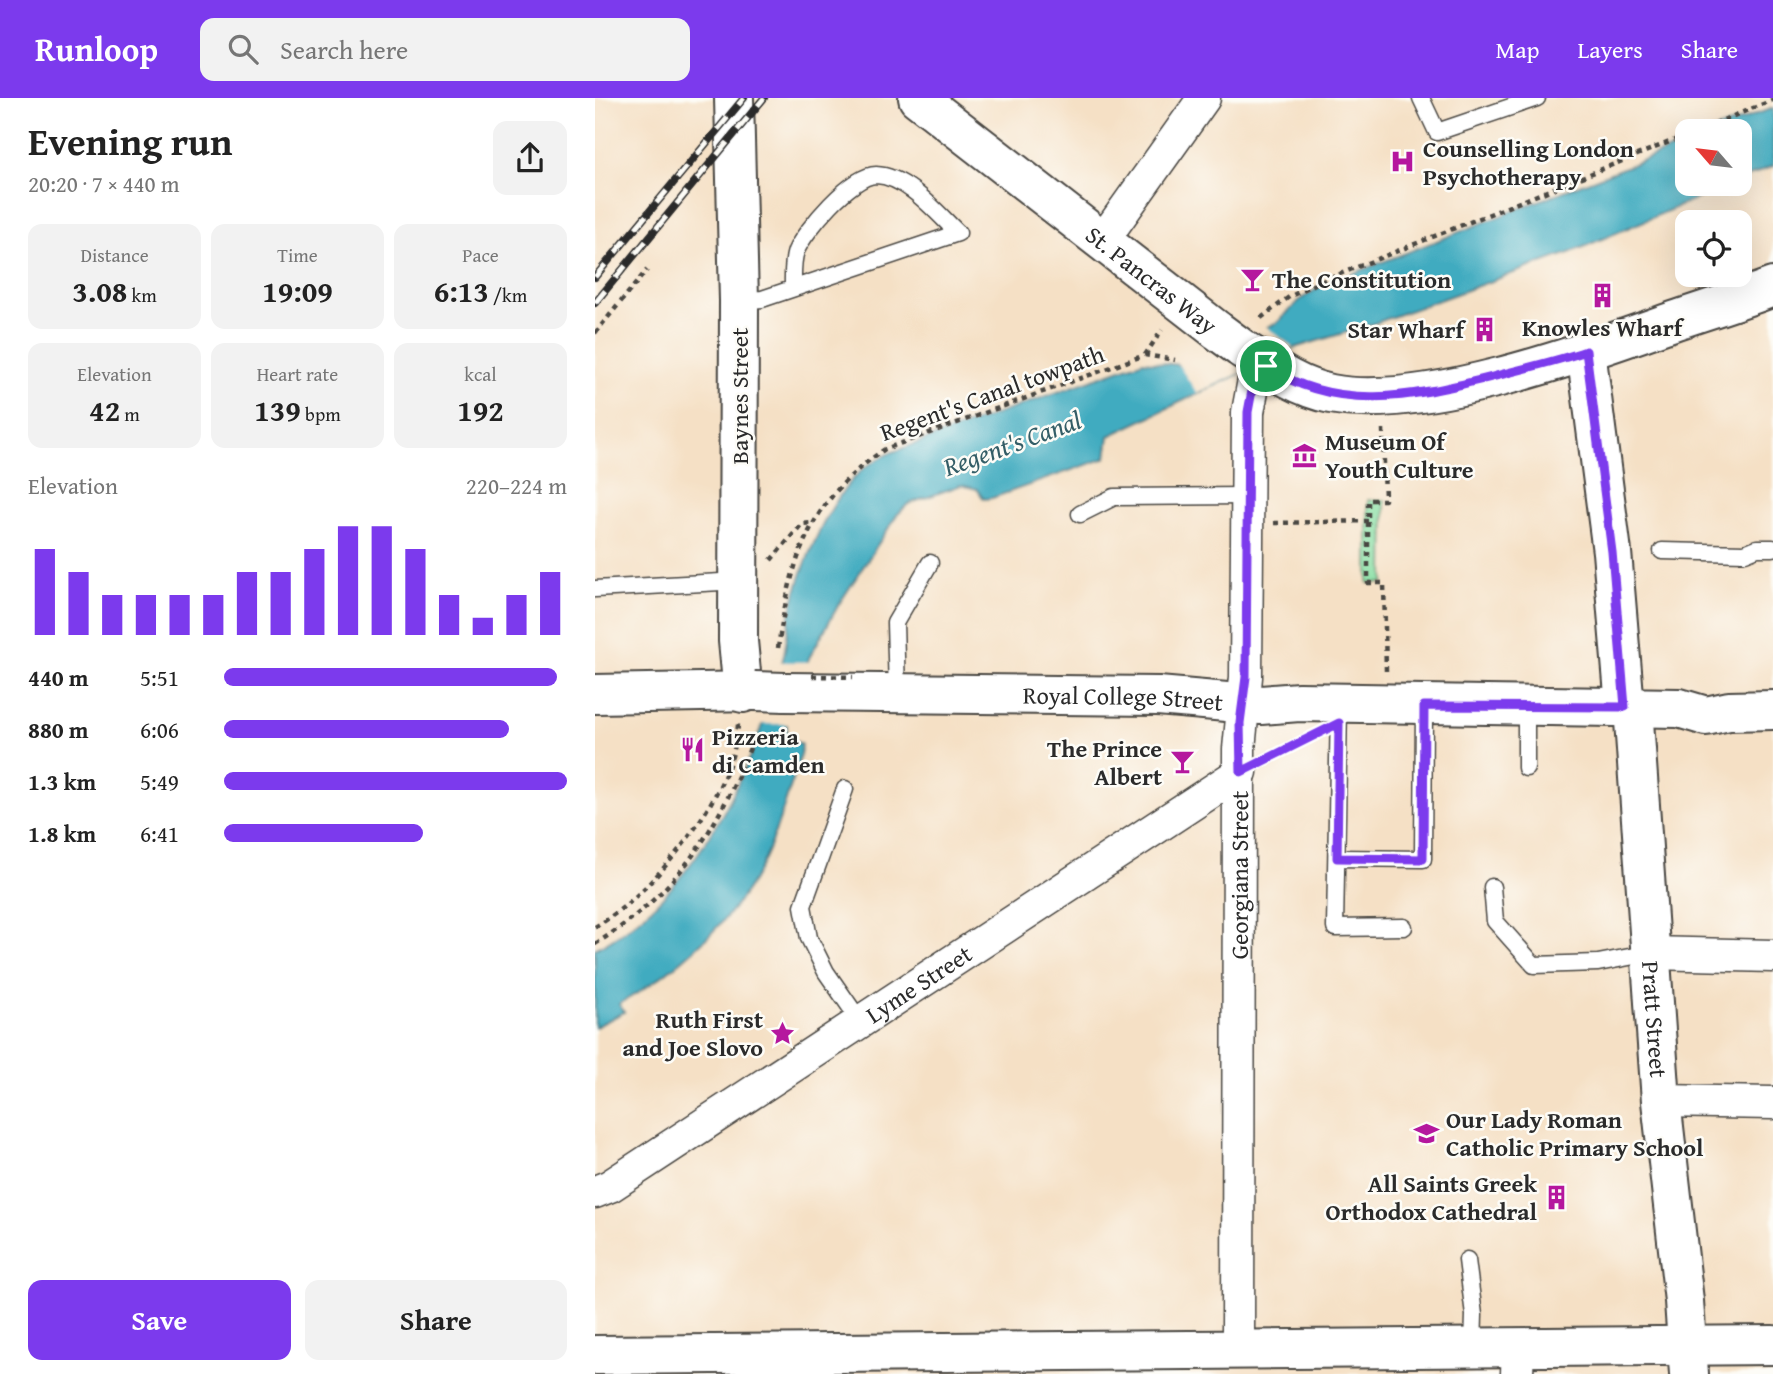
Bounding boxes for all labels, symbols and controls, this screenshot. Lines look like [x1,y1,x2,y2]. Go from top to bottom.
search box [200,18,690,81]
text: Runloop [35,25,158,73]
icon: search [224,30,262,68]
text: Search here [280,30,408,69]
text: Map [1496,32,1539,67]
text: Layers [1577,32,1643,67]
text: Share [1681,32,1738,67]
text: Evening run [28,113,232,169]
north arrow [1675,119,1752,196]
map controls [1675,119,1752,287]
button: share [493,121,567,195]
place label: Counselling London Psychotherapy [1423,131,1634,194]
hospital icon: Counselling London Psychotherapy [1389,148,1417,176]
text: 20:20 · 7 × 440 m [28,167,180,200]
button: locate [1675,210,1752,287]
street label: St. Pancras Way [1079,217,1225,342]
text: Distance [80,241,149,269]
text: Time [277,241,318,269]
text: Pace [462,241,499,269]
place label: The Constitution [1272,262,1451,297]
bar icon: The Constitution [1238,265,1266,293]
text: 3.08 [72,269,127,313]
text: 19:09 [262,269,333,313]
text: 6:13 [434,269,489,313]
text: km [127,281,157,309]
text: /km [489,281,527,309]
building icon: Knowles Wharf [1588,282,1616,310]
place label: Knowles Wharf [1522,310,1685,345]
place label: Star Wharf [1347,312,1467,347]
building icon: Star Wharf [1470,315,1498,343]
street label: Baynes Street [722,327,757,465]
pin [1236,336,1296,396]
street label: Regent's Canal towpath [876,339,1108,447]
icon: arrive [1247,347,1285,385]
text: Elevation [77,360,152,388]
text: Heart rate [257,360,338,388]
text: kcal [464,360,497,388]
text: 42 [89,388,120,432]
text: 139 [254,388,301,432]
text: 192 [457,388,504,432]
text: m [120,400,140,428]
text: bpm [301,400,341,428]
water label: Regent's Canal [939,404,1085,482]
place label: Museum Of Youth Culture [1325,424,1474,487]
museum icon: Museum Of Youth Culture [1291,441,1319,469]
text: Elevation [28,469,118,502]
text: 220–224 m [466,469,567,502]
text: 440 m [28,661,89,694]
text: 5:51 [140,661,179,694]
street label: Royal College Street [1023,677,1225,719]
text: 880 m [28,713,89,746]
text: 6:06 [140,713,179,746]
place label: Pizzeria di Camden [712,719,825,782]
place label: The Prince Albert [1047,731,1162,794]
restaurant icon: Pizzeria di Camden [678,736,706,764]
bar icon: The Prince Albert [1168,748,1196,776]
text: 1.3 km [28,765,96,798]
text: 5:49 [140,765,179,798]
street label: Georgiana Street [1221,790,1256,959]
text: 1.8 km [28,817,96,850]
text: 6:41 [140,817,179,850]
street label: Lyme Street [858,936,979,1031]
street label: Pratt Street [1634,960,1677,1079]
place label: Ruth First and Joe Slovo [622,1002,763,1065]
place icon: Ruth First and Joe Slovo [769,1019,797,1047]
place label: Our Lady Roman Catholic Primary School [1446,1102,1704,1165]
school or university icon: Our Lady Roman Catholic Primary School [1412,1119,1440,1147]
place label: All Saints Greek Orthodox Cathedral [1326,1166,1538,1229]
building icon: All Saints Greek Orthodox Cathedral [1543,1183,1571,1211]
button: Save [28,1280,291,1360]
button: Share [305,1280,567,1360]

